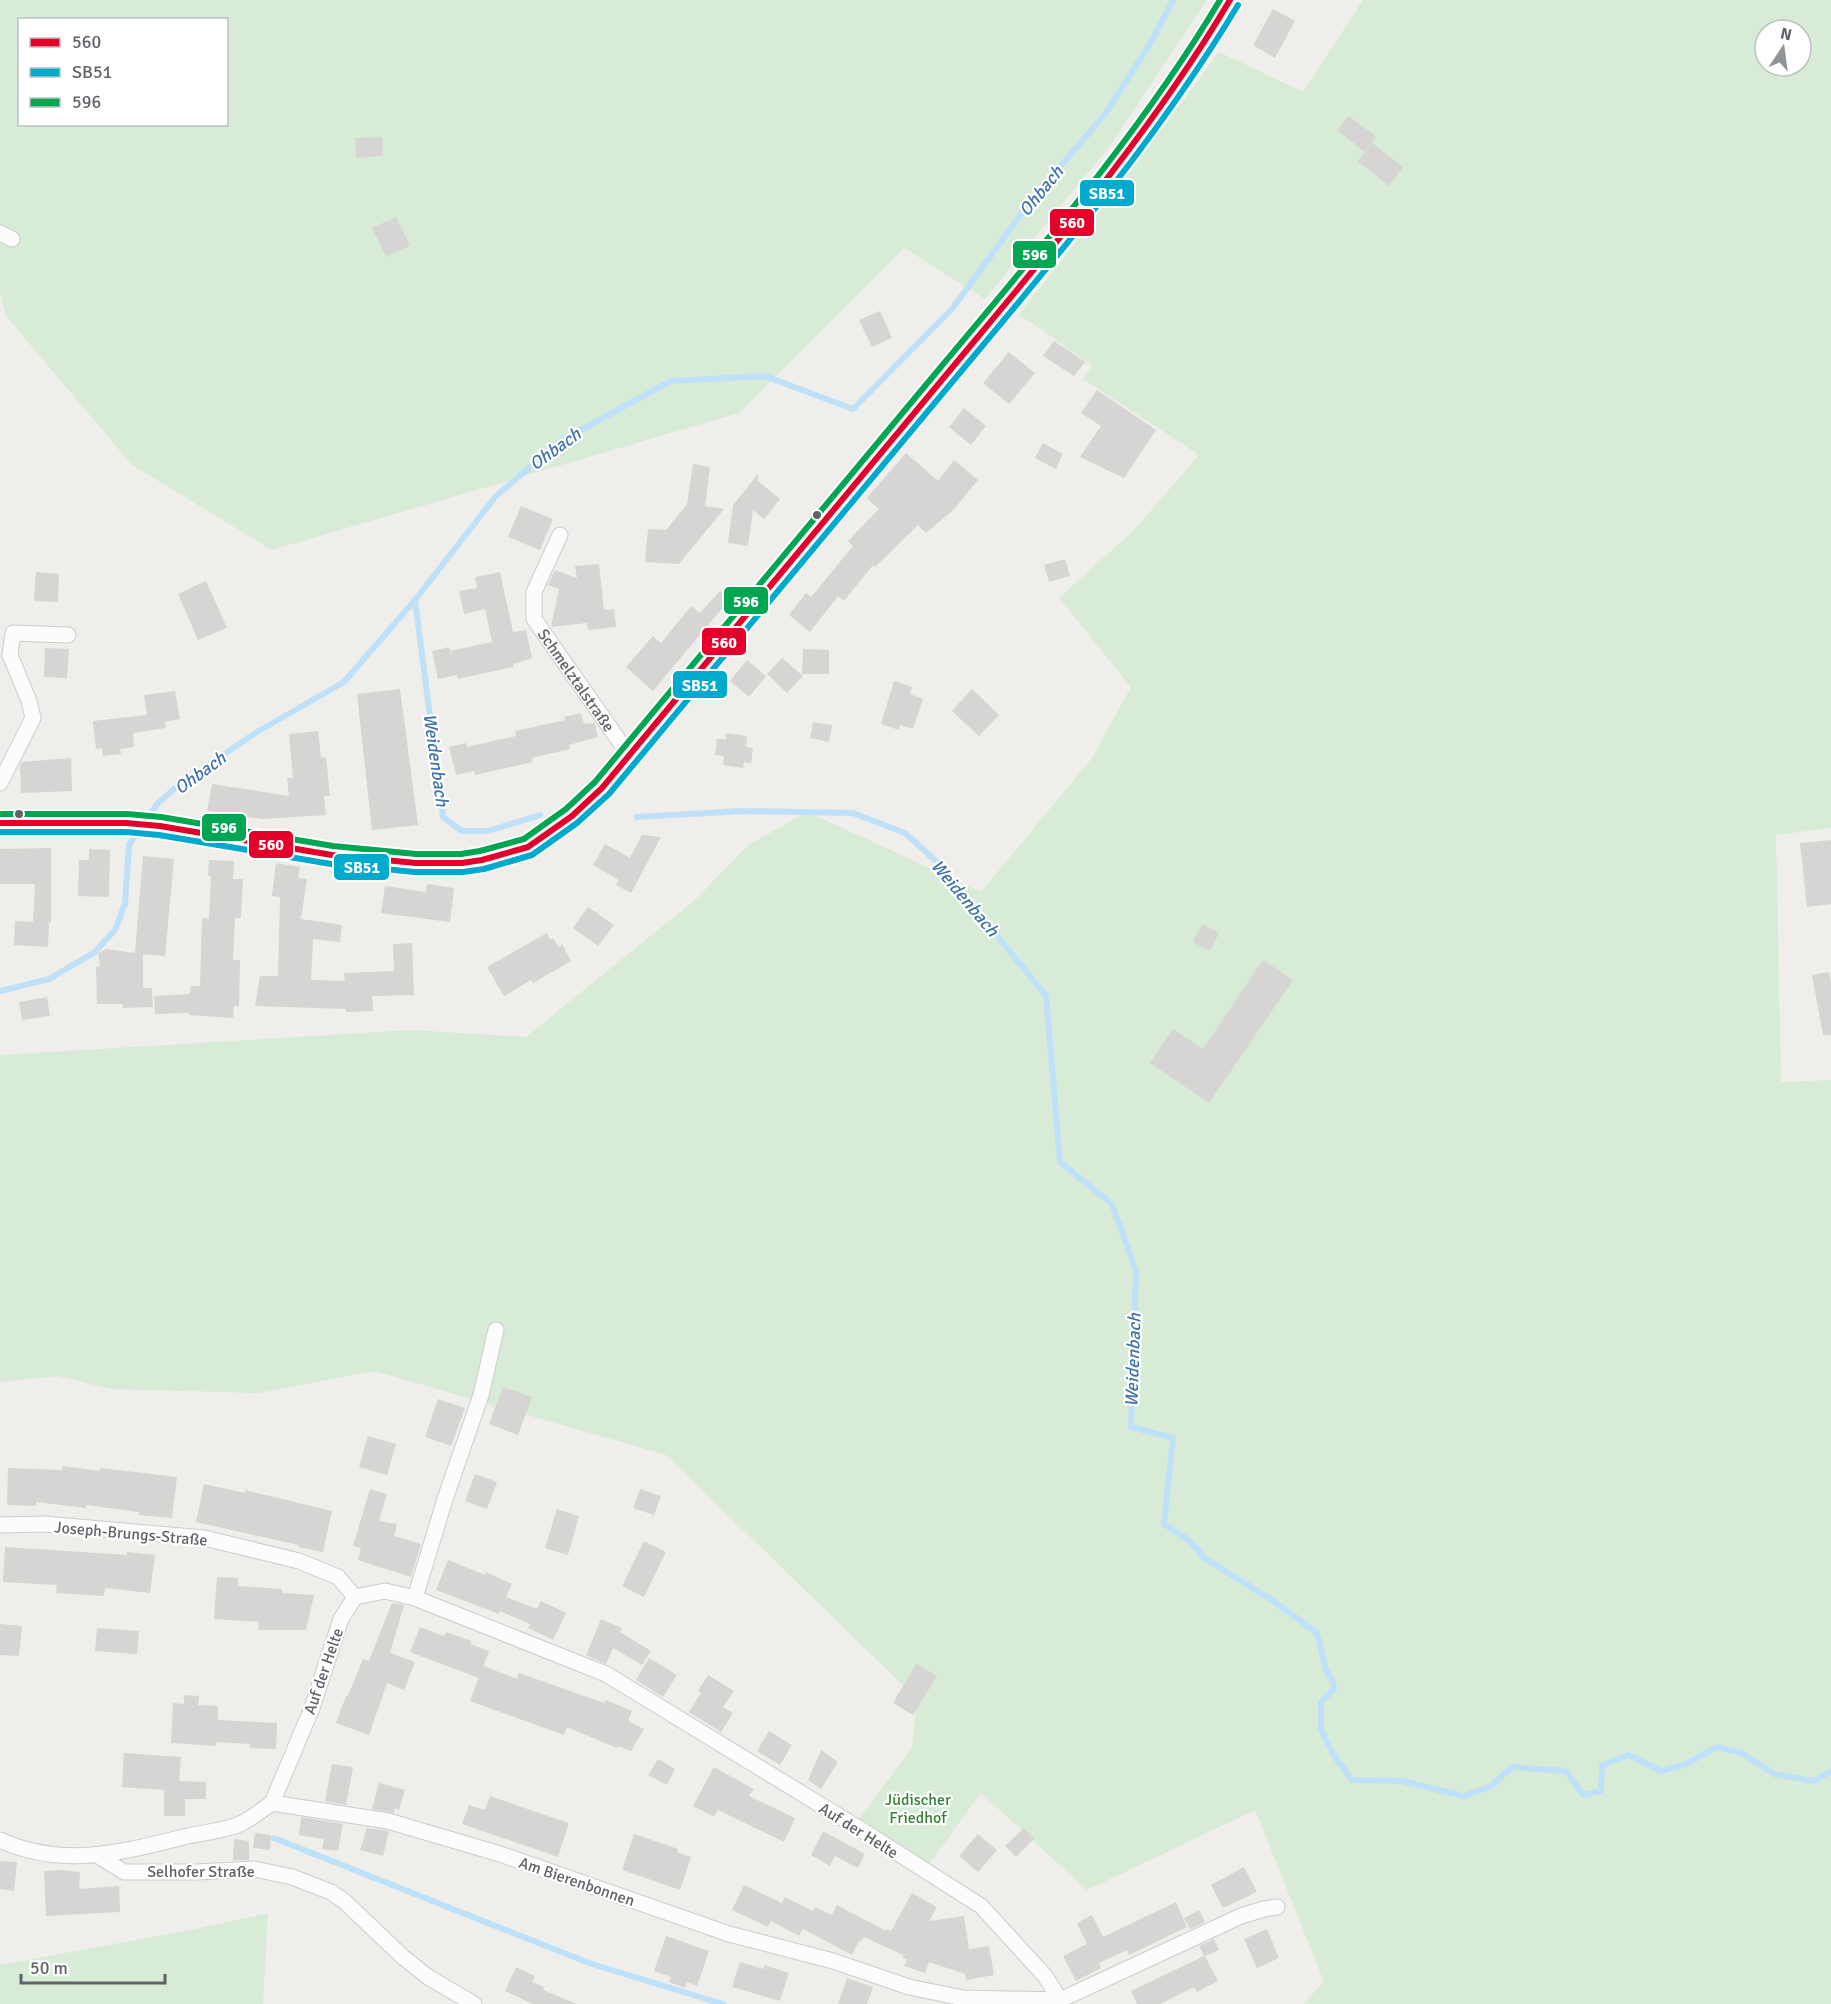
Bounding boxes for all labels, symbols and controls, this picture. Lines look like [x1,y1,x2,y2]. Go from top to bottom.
legend [18,18,228,126]
north arrow [1753,18,1813,78]
text: N [1778,23,1794,45]
text: 560 [72,31,101,53]
text: SB51 [72,61,112,83]
text: 596 [72,91,101,113]
water label: Ohbach [1014,160,1069,221]
line badge: SB51 [1079,179,1135,207]
text: SB51 [1089,184,1125,204]
line badge: 560 [1049,208,1095,237]
text: 560 [1059,213,1085,233]
line badge: 596 [1012,240,1057,269]
text: 596 [1022,245,1048,265]
water label: Ohbach [525,422,586,475]
unlabelled marker [811,509,823,521]
line badge: 596 [723,586,769,615]
text: 596 [733,592,759,612]
street label: Schmelztalstraße [533,625,619,736]
line badge: 560 [701,627,747,656]
text: 560 [711,633,737,653]
line badge: SB51 [672,670,728,699]
text: SB51 [682,676,718,696]
water label: Weidenbach [419,712,454,809]
water label: Ohbach [170,746,231,799]
unlabelled marker [13,808,25,820]
line badge: 596 [201,813,247,842]
text: 596 [211,818,237,838]
line badge: 560 [248,830,294,859]
text: 560 [258,835,284,855]
line badge: SB51 [333,853,390,881]
water label: Weidenbach [926,855,1004,942]
text: SB51 [344,858,380,878]
water label: Weidenbach [1120,1312,1146,1407]
street label: Joseph-Brungs-Straße [54,1517,208,1551]
street label: Auf der Helte [300,1626,348,1717]
park label: Jüdischer Friedhof [885,1790,951,1828]
street label: Auf der Helte [815,1799,902,1863]
street label: Am Bierenbonnen [516,1853,637,1911]
street label: Selhofer Straße [147,1862,255,1882]
scale bar [21,1947,165,1985]
text: 50 m [30,1957,68,1979]

